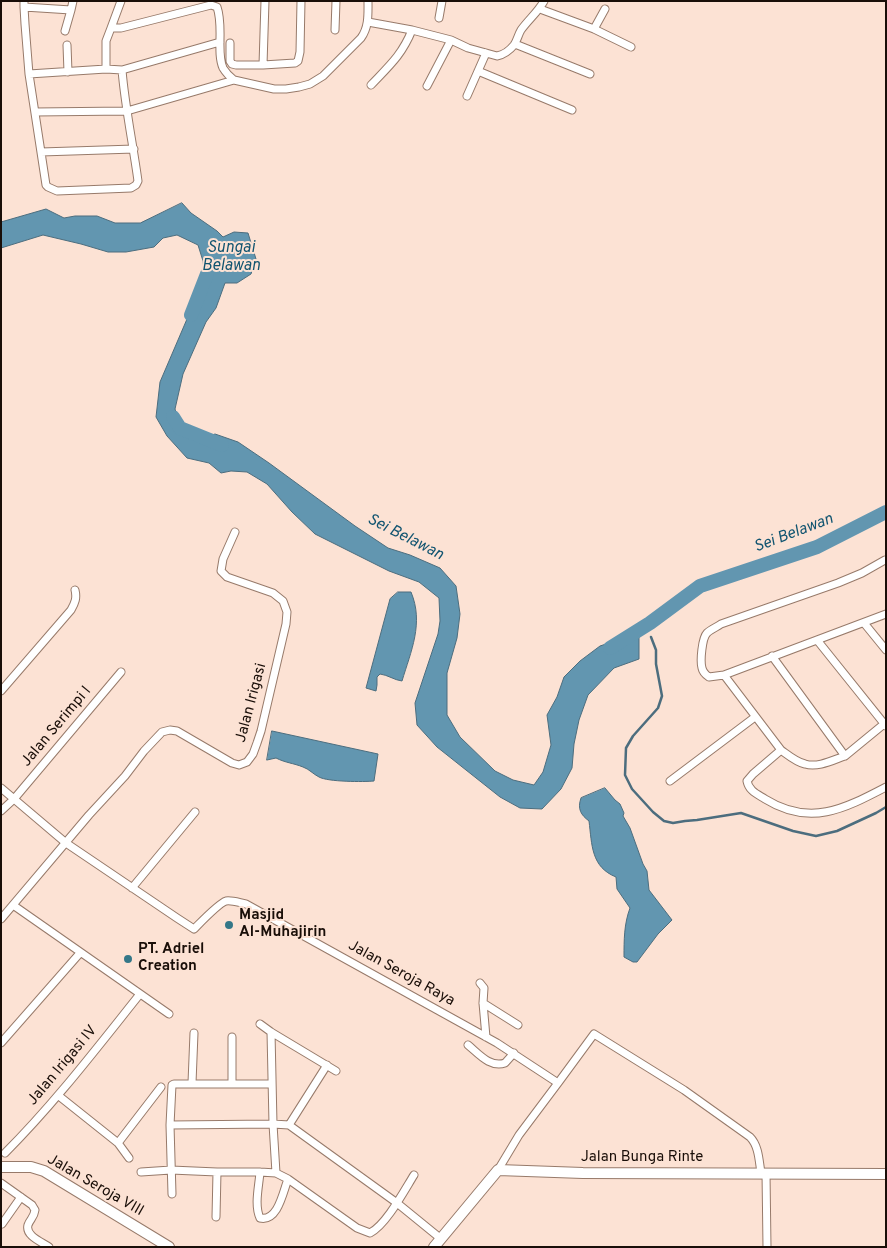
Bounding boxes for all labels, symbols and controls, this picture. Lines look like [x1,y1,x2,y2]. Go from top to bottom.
water label: Sungai Belawan [202,239,260,277]
water label: Sei Belawan [752,510,836,558]
water label: Sei Belawan [364,511,446,565]
street label: Jalan Irigasi [233,661,271,745]
street label: Jalan Serimpi I [18,683,96,771]
place label: Masjid Al-Muhajirin [239,907,326,942]
marker: Masjid Al-Muhajirin [223,919,235,931]
street label: Jalan Seroja Raya [344,937,458,1011]
place label: PT. Adriel Creation [138,941,204,976]
marker: PT. Adriel Creation [122,953,134,965]
street label: Jalan Irigasi IV [24,1022,102,1110]
street label: Jalan Bunga Rinte [581,1149,703,1167]
street label: Jalan Seroja VIII [44,1151,146,1221]

